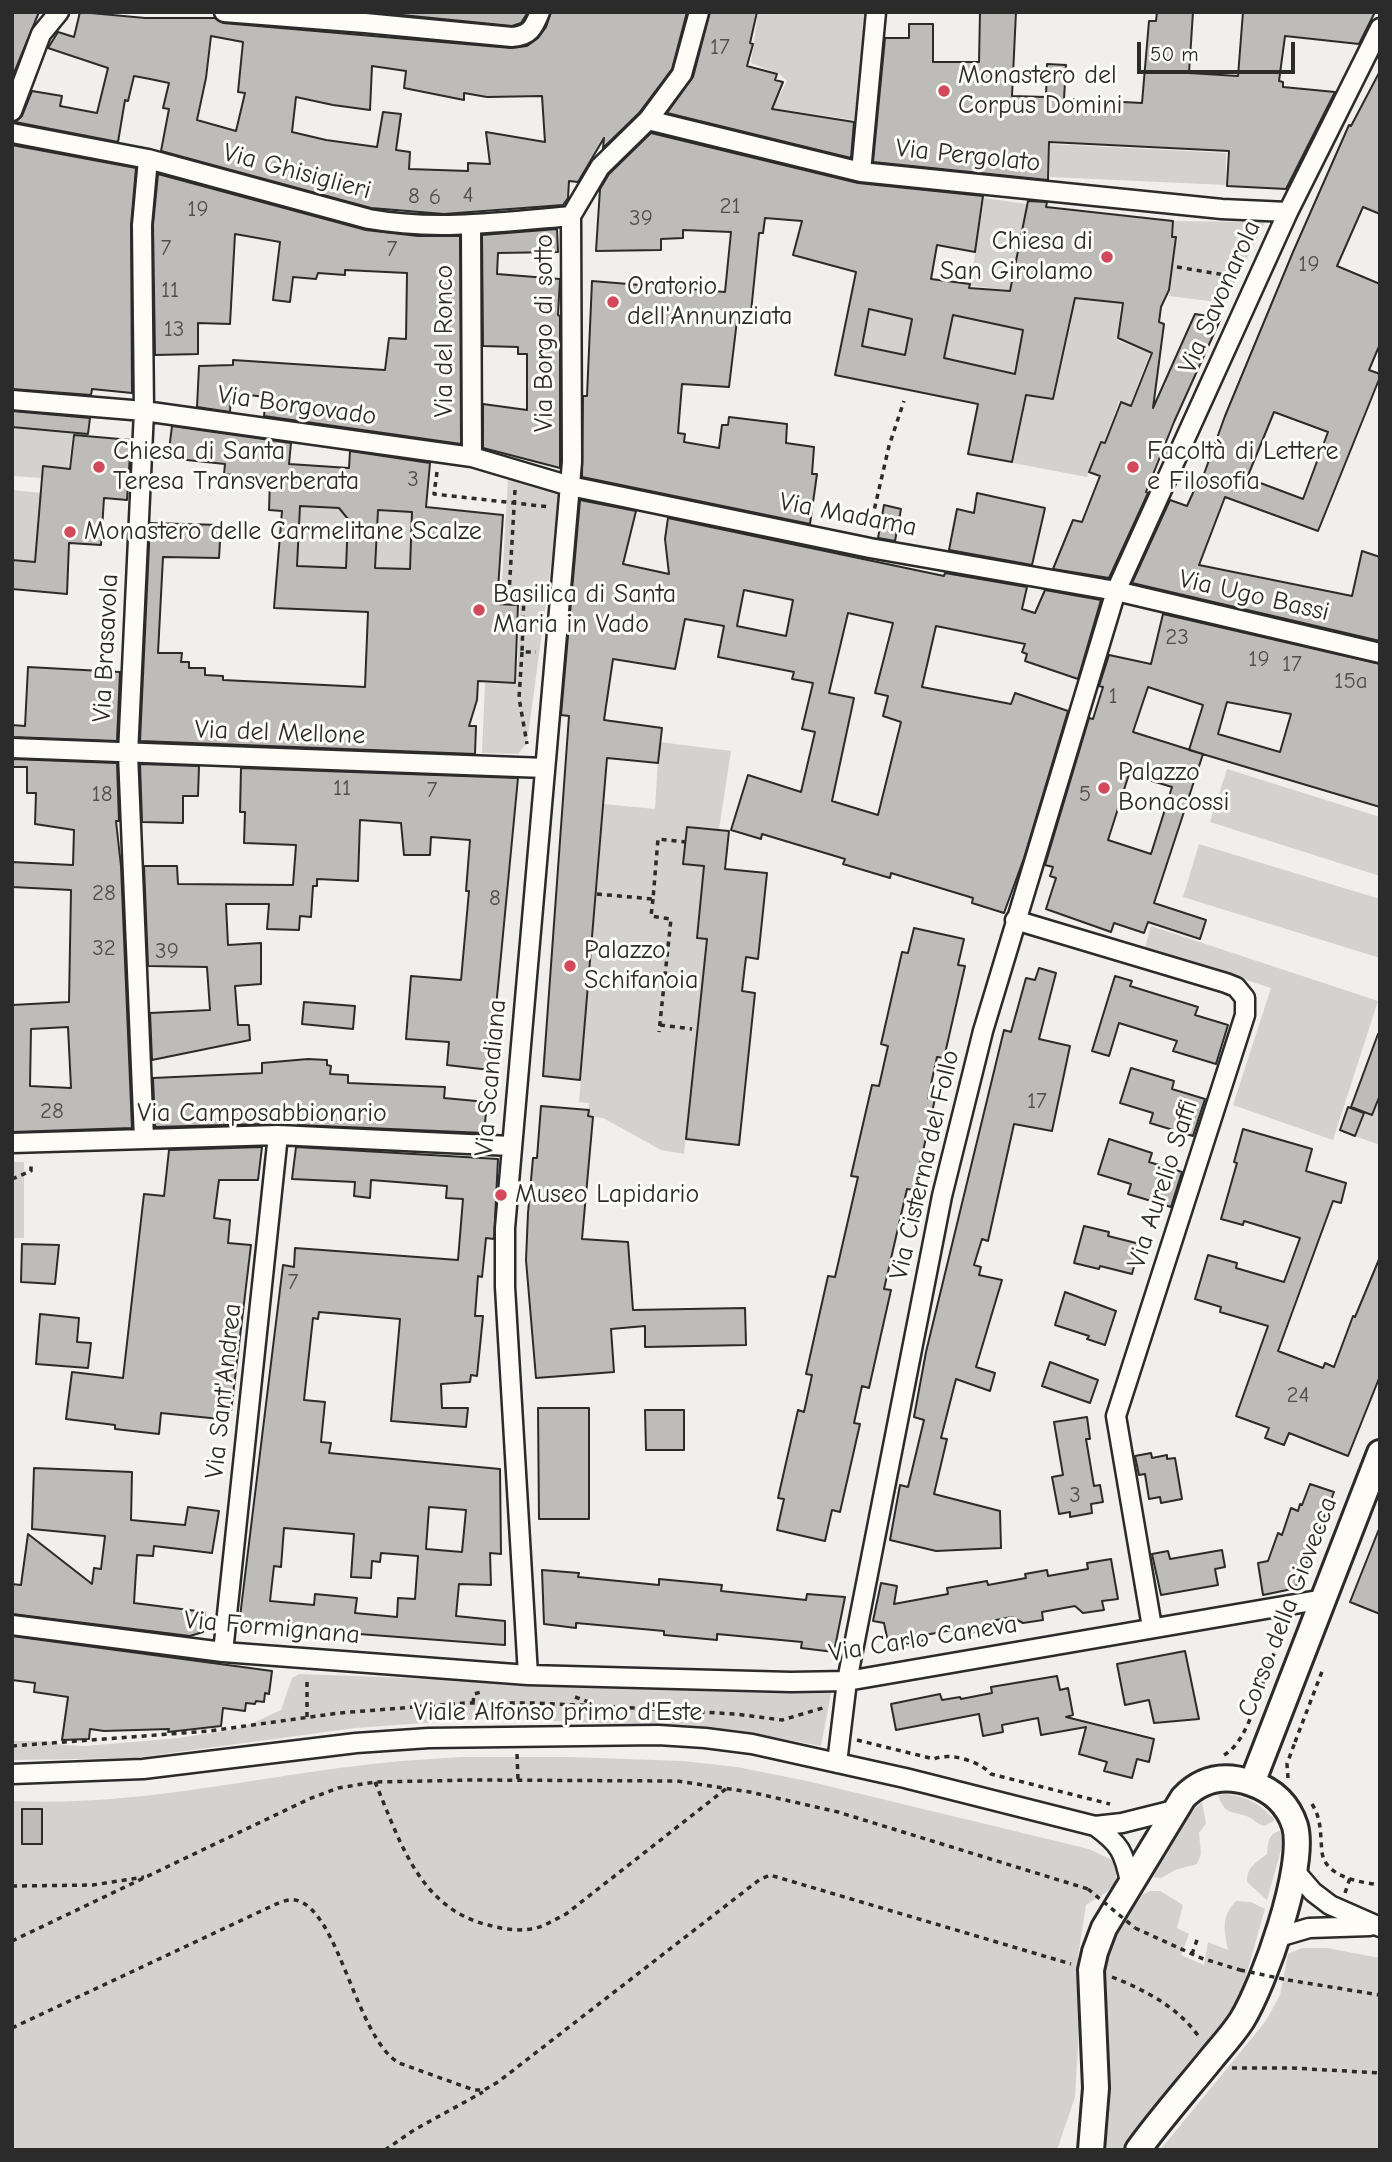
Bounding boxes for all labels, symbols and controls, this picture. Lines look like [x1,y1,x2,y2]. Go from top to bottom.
scale bar [1140,28,1298,72]
house number: 17 [710,33,730,61]
text: 50 m [1150,42,1199,66]
place label: Monastero del Corpus Domini [958,60,1122,122]
marker: Monastero del Corpus Domini [936,83,952,99]
street label: Via Pergolato [894,133,1042,179]
street label: Via Ghisiglieri [220,137,374,207]
house number: 4 [462,181,474,209]
house number: 8 [408,182,420,210]
house number: 6 [429,183,441,211]
house number: 21 [719,192,741,220]
house number: 19 [187,195,209,223]
house number: 39 [629,204,653,232]
street label: Via Savonarola [1172,216,1268,378]
place label: Chiesa di San Girolamo [940,226,1093,288]
house number: 7 [161,234,171,262]
street label: Via Borgo di sotto [529,234,561,432]
house number: 7 [387,235,397,263]
marker: Chiesa di San Girolamo [1099,249,1115,265]
house number: 19 [1298,250,1320,278]
street label: Via del Ronco [429,265,461,417]
place label: Oratorio dell'Annunziata [627,271,793,332]
house number: 11 [161,276,179,304]
marker: Oratorio dell'Annunziata [605,294,621,310]
house number: 13 [164,315,184,343]
street label: Via Borgovado [216,379,378,433]
place label: Chiesa di Santa Teresa Transverberata [113,436,359,498]
place label: Facoltà di Lettere e Filosofia [1147,436,1339,498]
marker: Chiesa di Santa Teresa Transverberata [91,459,107,475]
marker: Facoltà di Lettere e Filosofia [1125,459,1141,475]
house number: 3 [407,465,419,493]
street label: Via Madama [777,486,919,544]
place label: Monastero delle Carmelitane Scalze [84,516,482,548]
marker: Monastero delle Carmelitane Scalze [62,524,78,540]
street label: Via Ugo Bassi [1176,564,1332,628]
street label: Via Brasavola [87,573,125,723]
place label: Basilica di Santa Maria in Vado [493,579,676,640]
marker: Basilica di Santa Maria in Vado [471,602,487,618]
house number: 23 [1165,623,1189,651]
house number: 19 [1248,645,1270,673]
house number: 17 [1282,650,1302,678]
house number: 15a [1334,667,1368,695]
house number: 1 [1108,682,1118,710]
street label: Via del Mellone [194,714,366,752]
place label: Palazzo Bonacossi [1118,757,1229,818]
house number: 11 [333,774,351,802]
house number: 7 [427,776,437,804]
house number: 18 [92,780,112,808]
house number: 5 [1079,780,1091,808]
marker: Palazzo Bonacossi [1096,780,1112,796]
house number: 28 [92,879,116,907]
house number: 8 [489,884,501,912]
house number: 32 [92,934,116,962]
place label: Palazzo Schifanoia [584,935,698,996]
house number: 39 [155,937,179,965]
marker: Palazzo Schifanoia [562,958,578,974]
street label: Via Scandiana [469,998,513,1158]
street label: Via Cisterna del Follo [883,1047,967,1283]
house number: 17 [1027,1087,1047,1115]
street label: Via Aurelio Saffi [1121,1096,1205,1272]
house number: 28 [40,1097,64,1125]
street label: Via Camposabbionario [137,1098,387,1130]
place label: Museo Lapidario [515,1179,699,1211]
marker: Museo Lapidario [493,1187,509,1203]
house number: 7 [288,1268,298,1296]
street label: Via Sant'Andrea [199,1302,249,1480]
house number: 24 [1286,1381,1310,1409]
house number: 3 [1069,1481,1081,1509]
street label: Corso della Giovecca [1232,1492,1344,1722]
street label: Via Formignana [183,1605,361,1651]
street label: Via Carlo Caneva [827,1609,1019,1669]
street label: Viale Alfonso primo d'Este [414,1697,702,1729]

